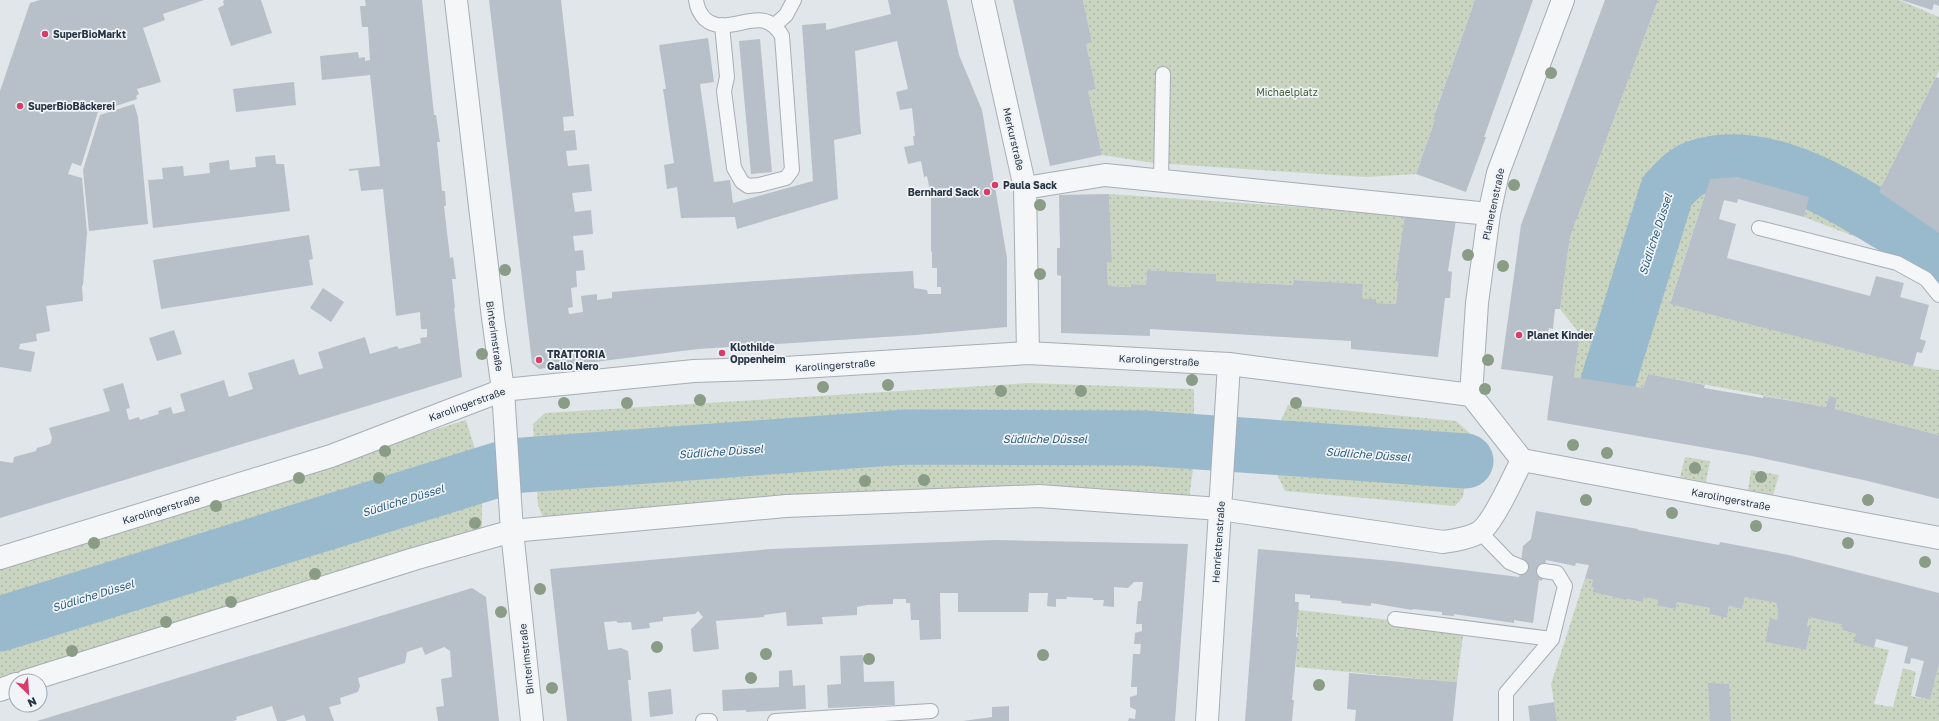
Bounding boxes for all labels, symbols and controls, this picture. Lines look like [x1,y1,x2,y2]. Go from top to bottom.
place label: SuperBioMarkt [53,28,126,40]
marker: SuperBioMarkt [40,29,50,39]
park label: Michaelplatz [1256,86,1318,98]
place label: SuperBioBäckerei [28,100,115,112]
marker: SuperBioBäckerei [15,101,25,111]
street label: Merkurstraße [1001,106,1027,172]
street label: Planetenstraße [1479,167,1507,241]
place label: Paula Sack [1003,179,1057,191]
marker: Paula Sack [990,180,1000,190]
place label: Bernhard Sack [908,186,979,198]
marker: Bernhard Sack [982,187,992,197]
water label: Südliche Düssel [1636,191,1674,276]
street label: Binterimstraße [484,300,506,372]
place label: Planet Kinder [1527,329,1593,341]
marker: Planet Kinder [1514,330,1524,340]
place label: Klothilde Oppenheim [730,341,786,365]
place label: TRATTORIA Gallo Nero [547,348,605,372]
marker: Klothilde Oppenheim [717,348,727,358]
street label: Karolingerstraße [1118,352,1200,368]
marker: TRATTORIA Gallo Nero [534,355,544,365]
street label: Karolingerstraße [794,356,876,374]
street label: Karolingerstraße [427,385,507,423]
water label: Südliche Düssel [1003,432,1088,445]
water label: Südliche Düssel [678,442,764,460]
water label: Südliche Düssel [1325,445,1411,463]
water label: Südliche Düssel [361,481,446,519]
street label: Karolingerstraße [1690,485,1772,513]
street label: Karolingerstraße [121,491,201,527]
street label: Henriettenstraße [1209,500,1227,583]
water label: Südliche Düssel [51,576,136,614]
street label: Binterimstraße [516,623,536,695]
north arrow [8,673,48,713]
text: N [26,695,39,710]

